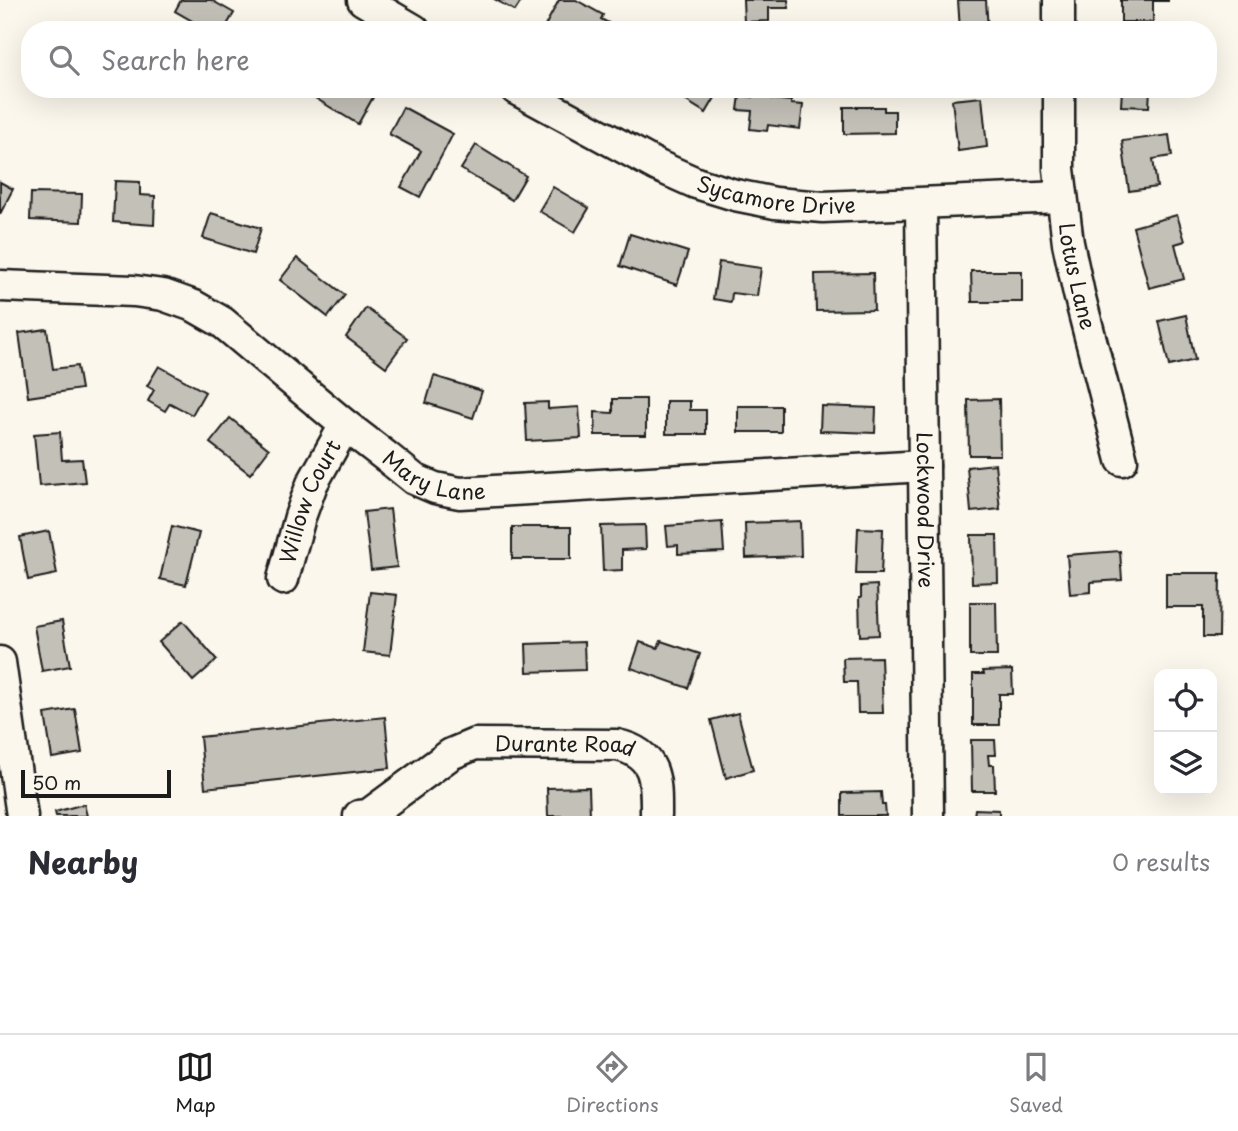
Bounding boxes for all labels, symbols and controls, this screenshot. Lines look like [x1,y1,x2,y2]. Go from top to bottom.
search box [21,21,1217,98]
text: Search here [101,40,250,79]
icon: search [45,41,83,79]
street label: Sycamore Drive [693,166,856,221]
street label: Lotus Lane [1052,221,1106,333]
street label: Lockwood Drive [910,432,943,588]
street label: Willow Court [270,433,348,567]
street label: Mary Lane [376,442,486,507]
map controls [1154,669,1217,795]
button: locate [1154,669,1217,732]
street label: Durante Road [495,726,641,764]
button: layers [1154,732,1217,795]
scale bar [21,767,172,799]
text: 50 m [32,768,81,796]
text: Nearby [28,839,138,884]
text: 0 results [1112,844,1210,879]
tab: Map [175,1048,216,1118]
tab: Directions [566,1048,659,1118]
tab: Saved [1009,1048,1063,1118]

